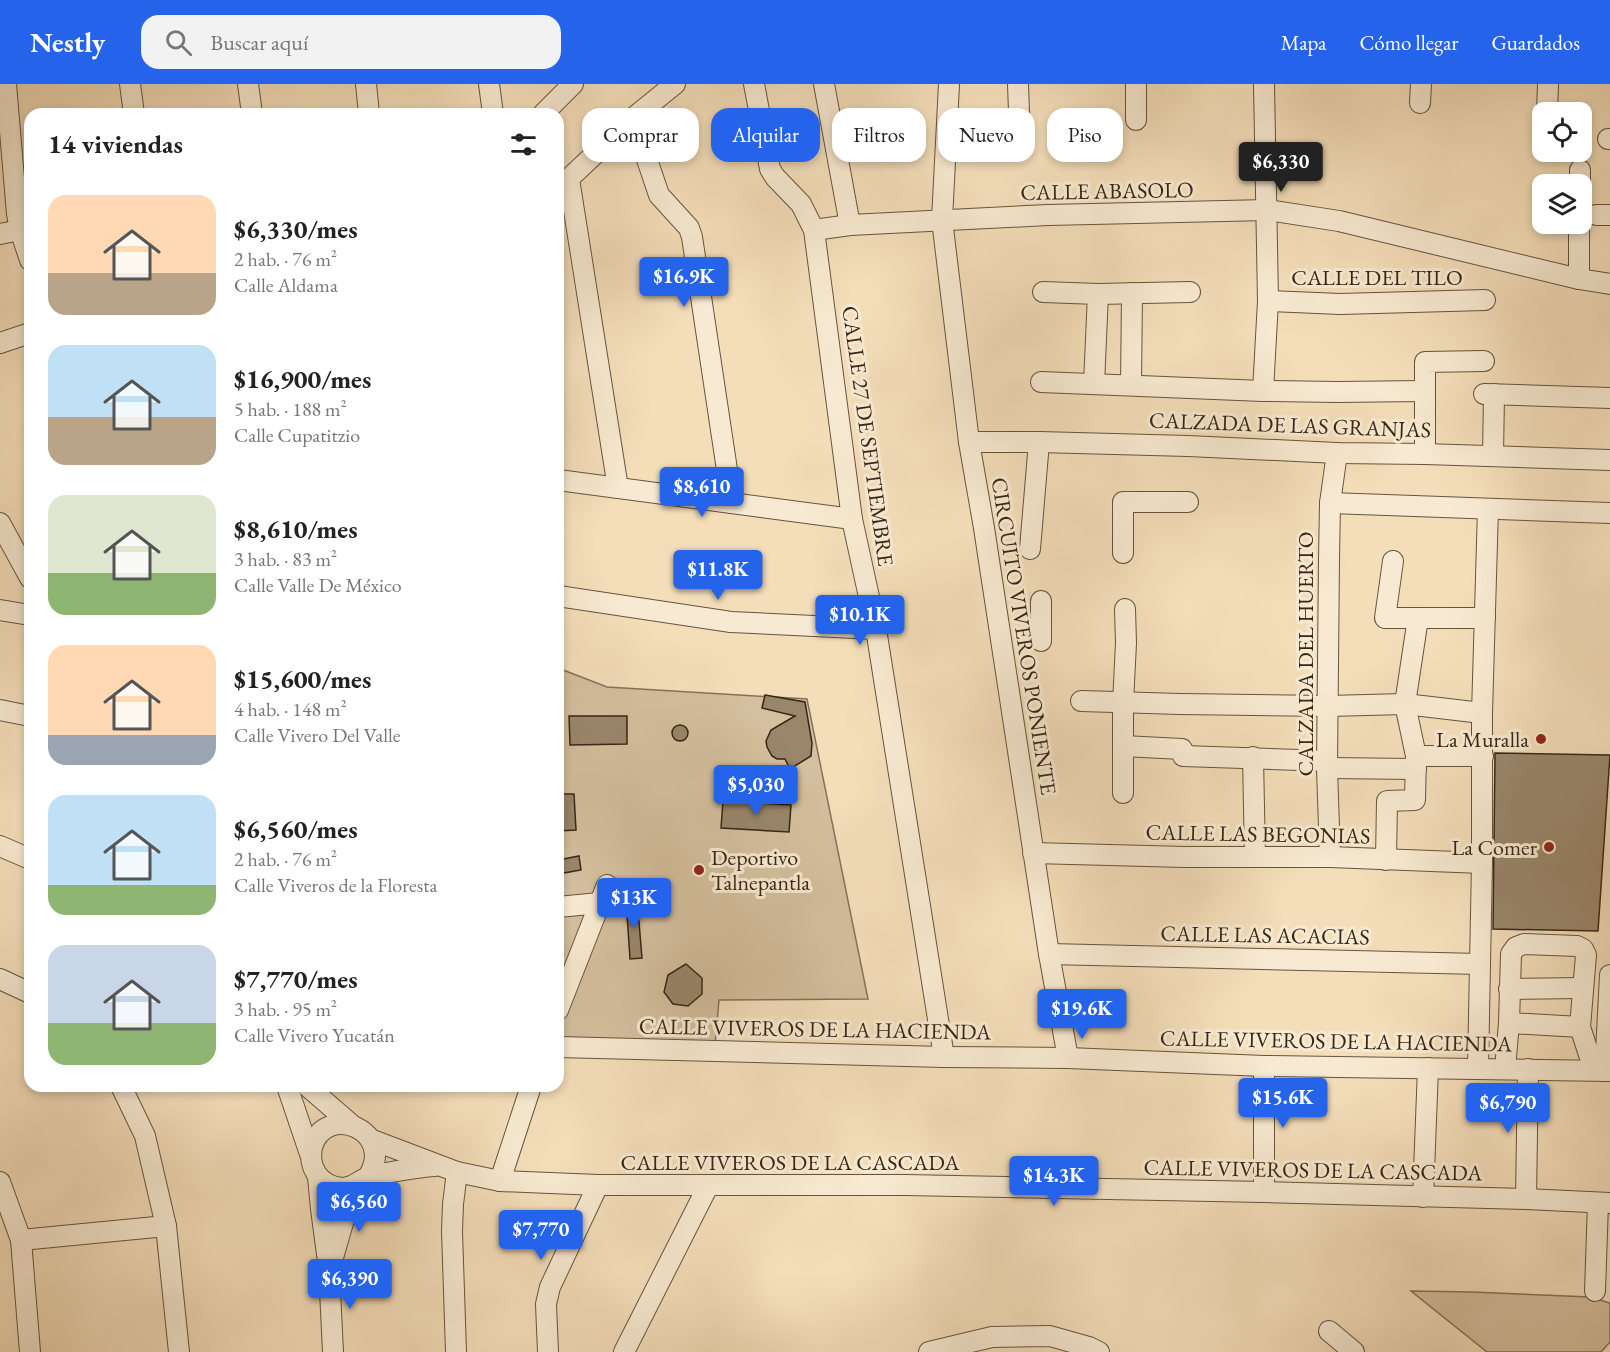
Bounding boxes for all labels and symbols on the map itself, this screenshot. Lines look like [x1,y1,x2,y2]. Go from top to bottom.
pin: $6,330 [1232,142,1330,193]
street label: CALLE ABASOLO [1020,175,1194,207]
pin: $16.9K [635,257,733,308]
street label: CALLE DEL TILO [1291,263,1463,292]
street label: CALLE 27 DE SEPTIEMBRE [835,304,901,568]
street label: CALZADA DE LAS GRANJAS [1149,406,1431,444]
pin: $8,610 [653,467,751,518]
street label: CIRCUITO VIVEROS PONIENTE [985,475,1063,797]
street label: CALZADA DEL HUERTO [1291,531,1320,777]
pin: $11.8K [669,550,767,601]
pin: $10.1K [811,595,909,646]
place label: La Muralla [1436,725,1529,754]
marker: La Muralla [1534,732,1548,746]
pin: $5,030 [707,765,805,816]
street label: CALLE LAS BEGONIAS [1145,818,1371,850]
place label: La Comer [1451,833,1538,862]
marker: La Comer [1542,840,1556,854]
place label: Deportivo Talnepantla [711,843,810,897]
marker: Deportivo Talnepantla [692,863,706,877]
pin: $13K [598,878,670,929]
street label: CALLE LAS ACACIAS [1160,919,1370,951]
pin: $19.6K [1033,989,1131,1040]
street label: CALLE VIVEROS DE LA HACIENDA [639,1011,992,1047]
street label: CALLE VIVEROS DE LA HACIENDA [1160,1023,1513,1059]
pin: $15.6K [1234,1078,1332,1129]
pin: $6,790 [1459,1083,1557,1134]
street label: CALLE VIVEROS DE LA CASCADA [621,1148,960,1177]
street label: CALLE VIVEROS DE LA CASCADA [1143,1153,1483,1187]
pin: $14.3K [1005,1156,1103,1207]
pin: $6,560 [310,1182,408,1233]
pin: $7,770 [492,1210,590,1261]
pin: $6,390 [301,1259,399,1310]

